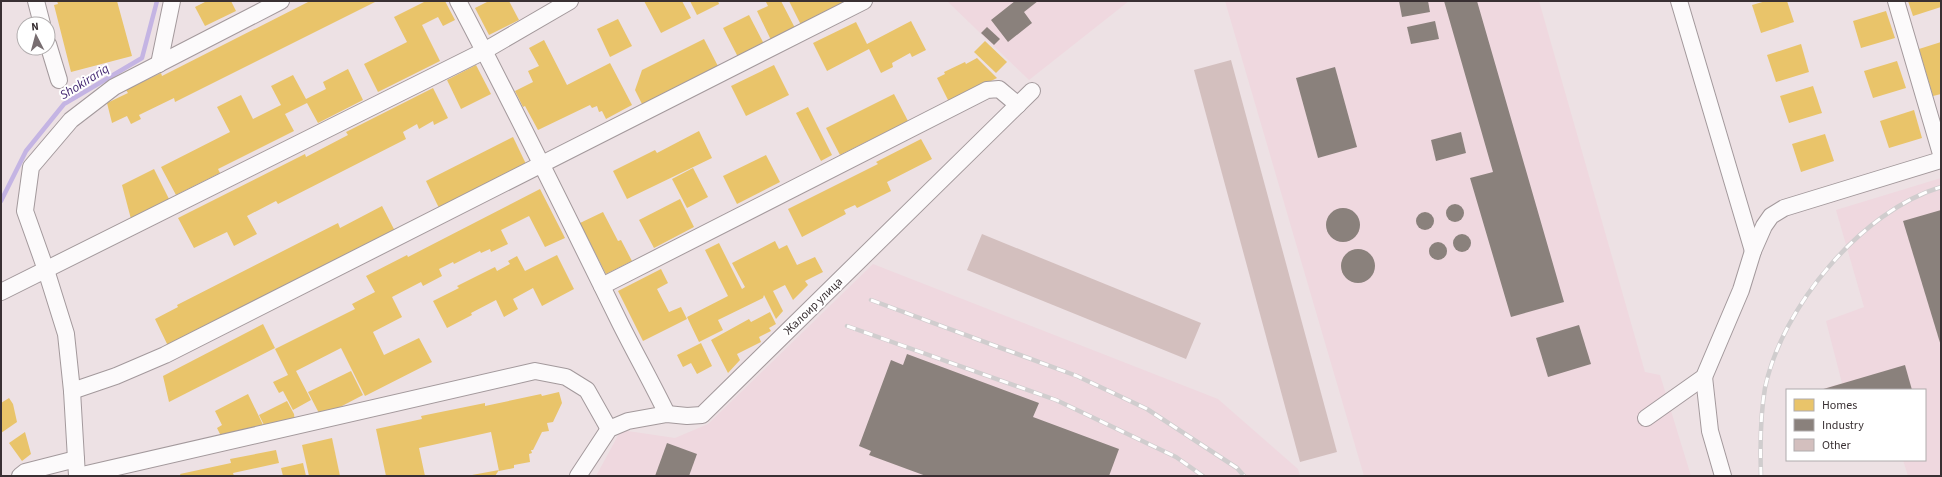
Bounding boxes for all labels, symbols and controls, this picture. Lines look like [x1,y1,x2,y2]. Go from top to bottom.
north arrow [16,16,56,56]
text: N [31,19,39,34]
water label: Shokirariq [56,60,113,104]
street label: Жалоир улица [780,274,847,339]
legend [1786,389,1926,461]
text: Homes [1822,397,1857,414]
text: Industry [1822,417,1864,434]
text: Other [1822,437,1852,454]

